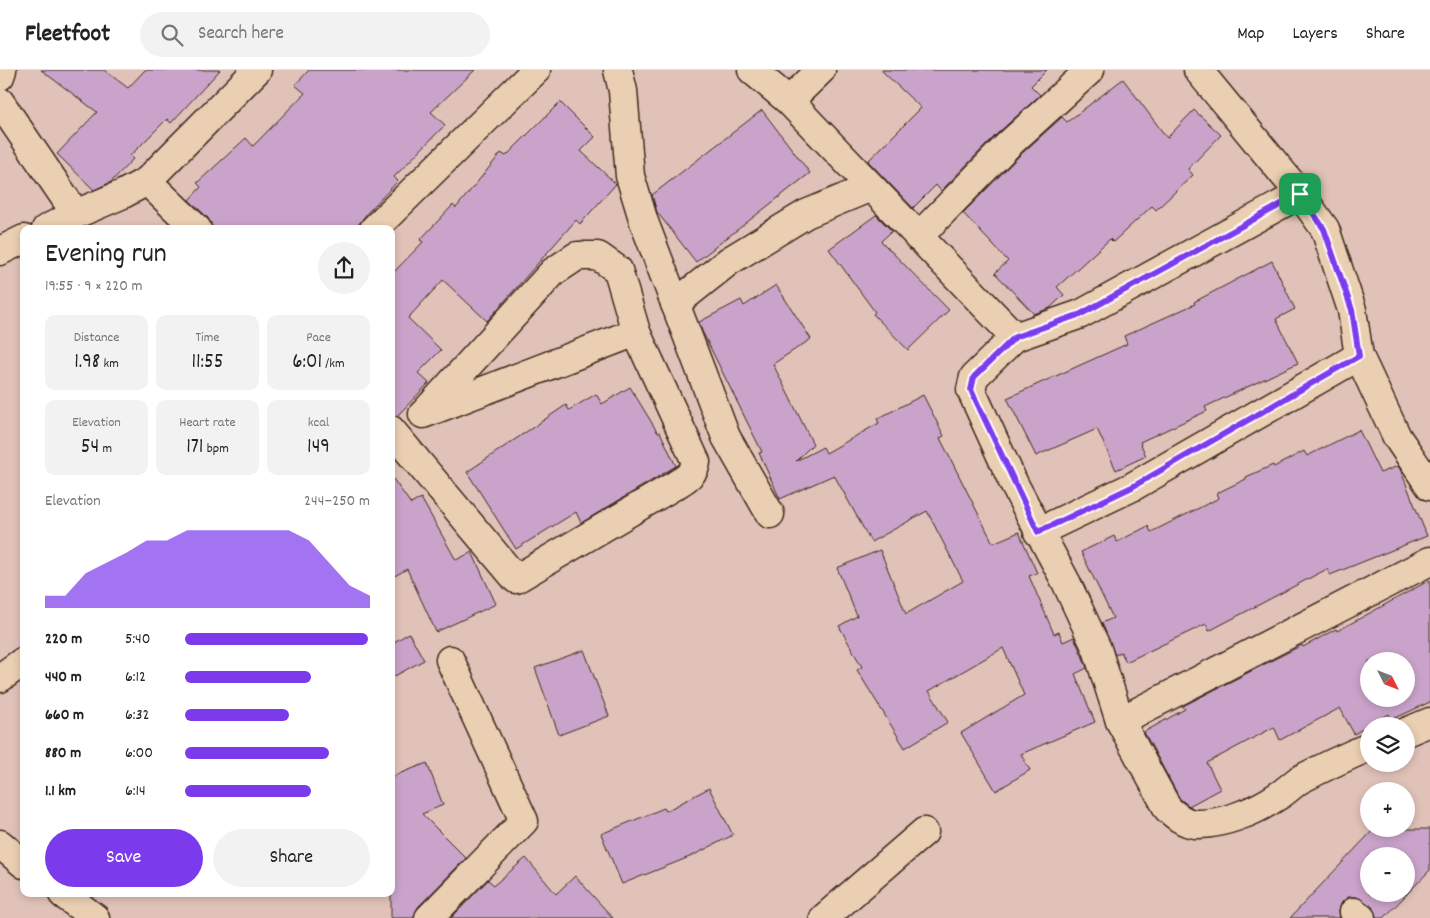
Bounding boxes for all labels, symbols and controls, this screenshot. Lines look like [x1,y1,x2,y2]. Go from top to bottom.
search box [140,12,490,57]
text: Fleetfoot [25,18,110,52]
icon: search [158,21,186,49]
text: Search here [198,21,284,48]
text: Map [1237,22,1264,47]
text: Layers [1292,22,1338,47]
text: Share [1366,22,1405,47]
pin [1279,173,1321,215]
icon: arrive [1286,180,1314,208]
text: Evening run [45,236,167,276]
button: share [318,242,370,294]
text: 19:55 · 9 × 220 m [45,275,143,298]
text: Distance [74,328,119,348]
text: Time [196,328,219,348]
text: Pace [306,328,331,348]
text: 1.98 [74,348,100,378]
text: 11:55 [191,348,224,378]
text: 6:01 [292,348,322,378]
text: km [100,354,119,374]
text: /km [322,354,345,374]
text: Elevation [72,413,121,433]
text: Heart rate [179,413,236,433]
text: kcal [308,413,329,433]
text: 54 [81,433,99,463]
text: 171 [186,433,203,463]
text: 149 [307,433,330,463]
text: m [99,439,112,459]
text: bpm [203,439,229,459]
text: Elevation [45,490,101,513]
text: 244–250 m [304,490,370,513]
text: 220 m [45,628,82,651]
text: 5:40 [125,628,150,651]
north arrow [1360,652,1415,708]
map controls [1360,652,1415,902]
text: 440 m [45,666,82,689]
text: 6:12 [125,666,146,689]
text: 660 m [45,704,84,727]
text: 6:32 [125,704,150,727]
button: layers [1360,717,1415,772]
text: 880 m [45,742,81,765]
text: 6:00 [125,742,153,765]
text: 1.1 km [45,780,76,803]
text: 6:14 [125,780,146,803]
button: + [1360,782,1415,837]
button: Save [45,829,203,887]
button: Share [213,829,370,887]
button: − [1360,847,1415,902]

